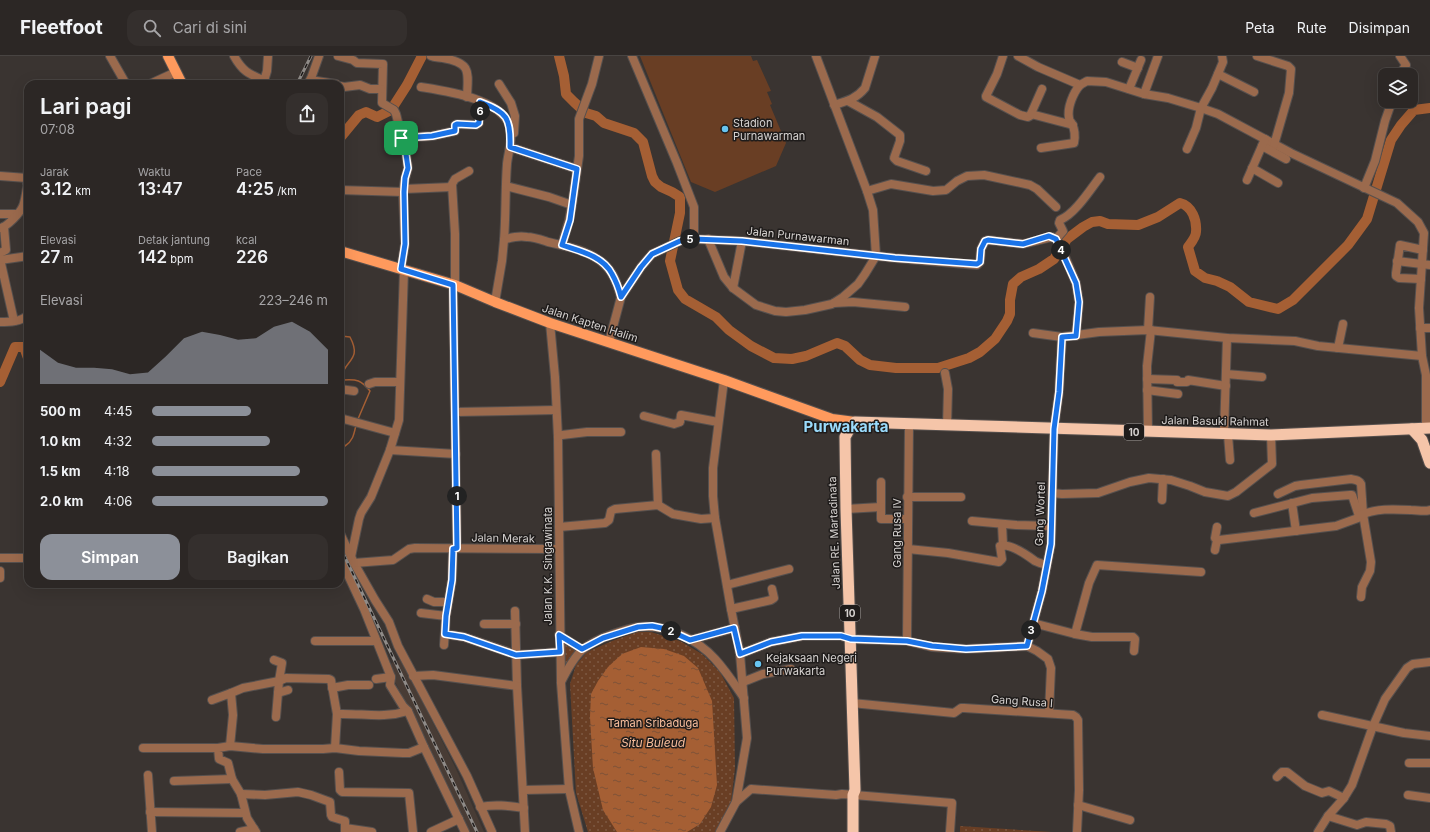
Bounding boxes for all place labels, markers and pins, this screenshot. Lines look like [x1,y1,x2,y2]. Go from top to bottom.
pin: 6 [470,101,490,121]
place label: Stadion Purnawarman [733,116,805,143]
pin [384,121,418,155]
marker: Stadion Purnawarman [720,124,730,134]
pin: 5 [680,229,700,249]
pin: 4 [1051,240,1071,260]
pin: 1 [447,486,467,506]
pin: 3 [1021,620,1041,640]
pin: 2 [661,621,681,641]
place label: Kejaksaan Negeri Purwakarta [766,651,857,678]
marker: Kejaksaan Negeri Purwakarta [753,659,763,669]

